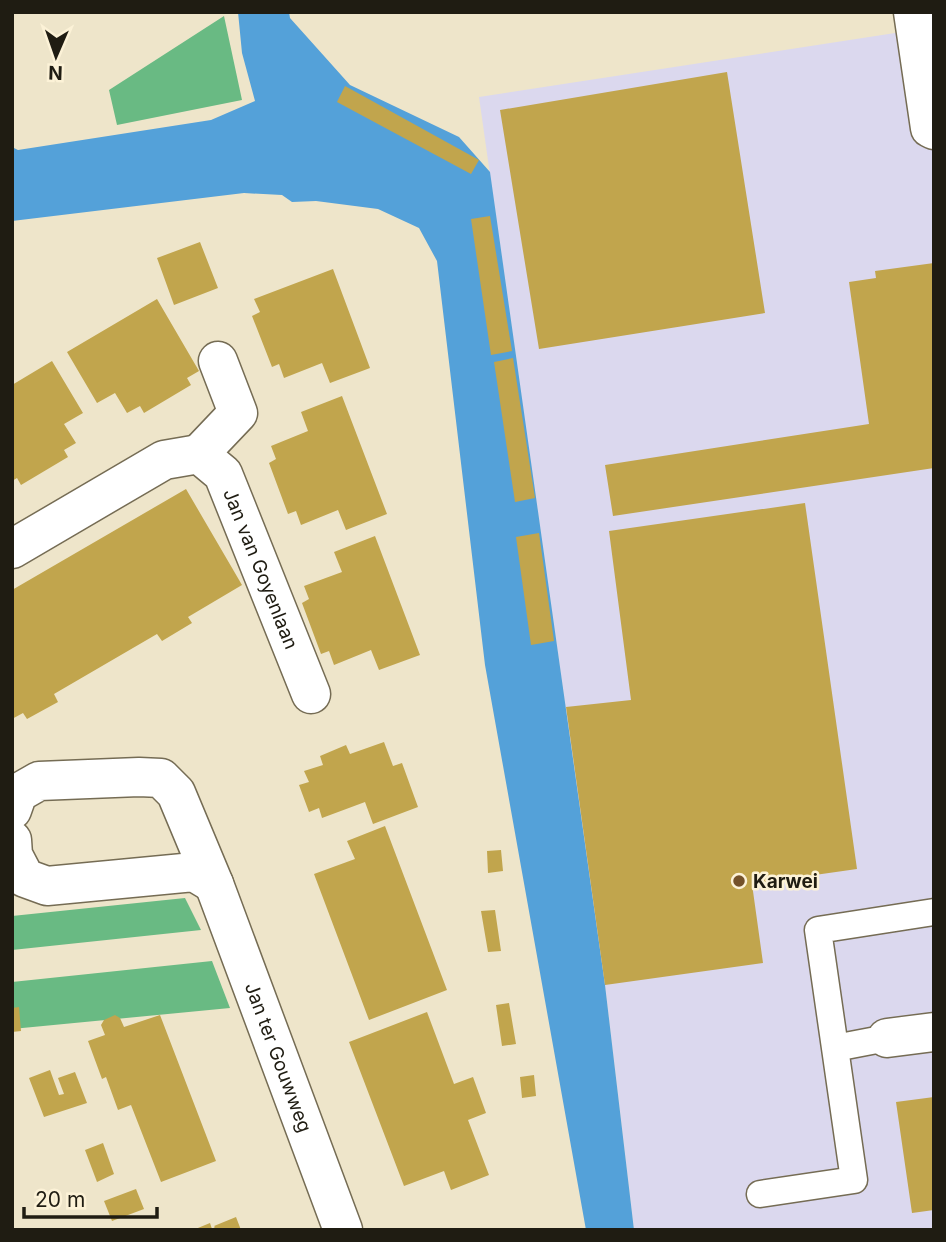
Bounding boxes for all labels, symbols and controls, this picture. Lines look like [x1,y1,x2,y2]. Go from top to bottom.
north arrow [21,21,91,91]
text: N [48,61,63,84]
street label: Jan van Goyenlaan [218,485,303,652]
place label: Karwei [753,870,818,893]
marker: Karwei [731,873,747,889]
street label: Jan ter Gouwweg [240,979,317,1135]
scale bar [24,1176,158,1220]
text: 20 m [35,1187,85,1212]

